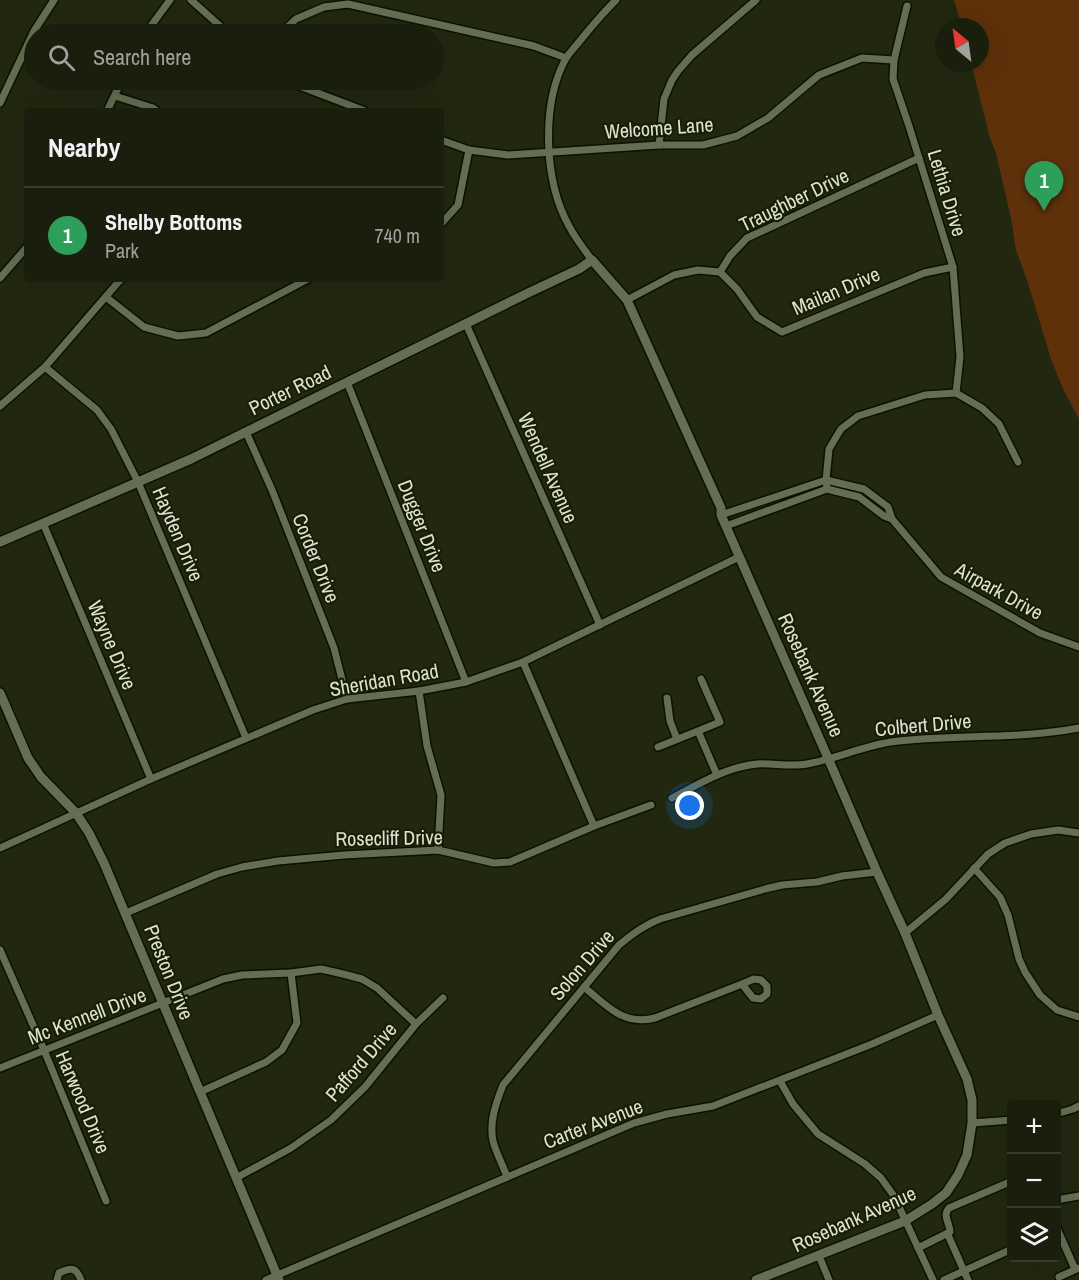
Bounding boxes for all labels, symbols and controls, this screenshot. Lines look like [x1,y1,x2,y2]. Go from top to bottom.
north arrow [935,18,989,72]
search box [24,24,444,90]
icon: search [45,41,78,74]
text: Search here [93,42,191,72]
street label: Welcome Lane [604,110,714,145]
text: Nearby [48,130,120,165]
street label: Lethia Drive [922,146,973,240]
street label: Traughber Drive [734,161,853,238]
pin: 1 [1024,162,1064,211]
text: Shelby Bottoms [105,207,242,237]
text: 1 [63,222,72,249]
text: 740 m [374,222,420,249]
text: Park [105,237,139,264]
street label: Mailan Drive [788,260,884,321]
street label: Porter Road [244,358,335,421]
street label: Wendell Avenue [512,408,585,527]
street label: Dugger Drive [392,476,453,576]
street label: Hayden Drive [146,482,210,585]
street label: Corder Drive [286,509,347,606]
street label: Airpark Drive [950,555,1048,626]
street label: Wayne Drive [82,596,143,693]
street label: Rosebank Avenue [772,609,851,741]
street label: Sheridan Road [327,657,441,702]
street label: Colbert Drive [874,707,972,742]
your location [675,791,704,820]
street label: Rosecliff Drive [335,823,443,852]
street label: Preston Drive [138,920,201,1023]
street label: Solon Drive [543,923,620,1006]
street label: Mc Kennell Drive [24,981,150,1051]
street label: Pafford Drive [319,1016,402,1107]
street label: Harwood Drive [50,1046,117,1157]
street label: Carter Avenue [539,1092,646,1155]
map controls [1007,1100,1061,1262]
button: + [1007,1100,1061,1154]
button: − [1007,1154,1061,1208]
street label: Rosebank Avenue [788,1179,920,1258]
button: layers [1007,1208,1061,1262]

